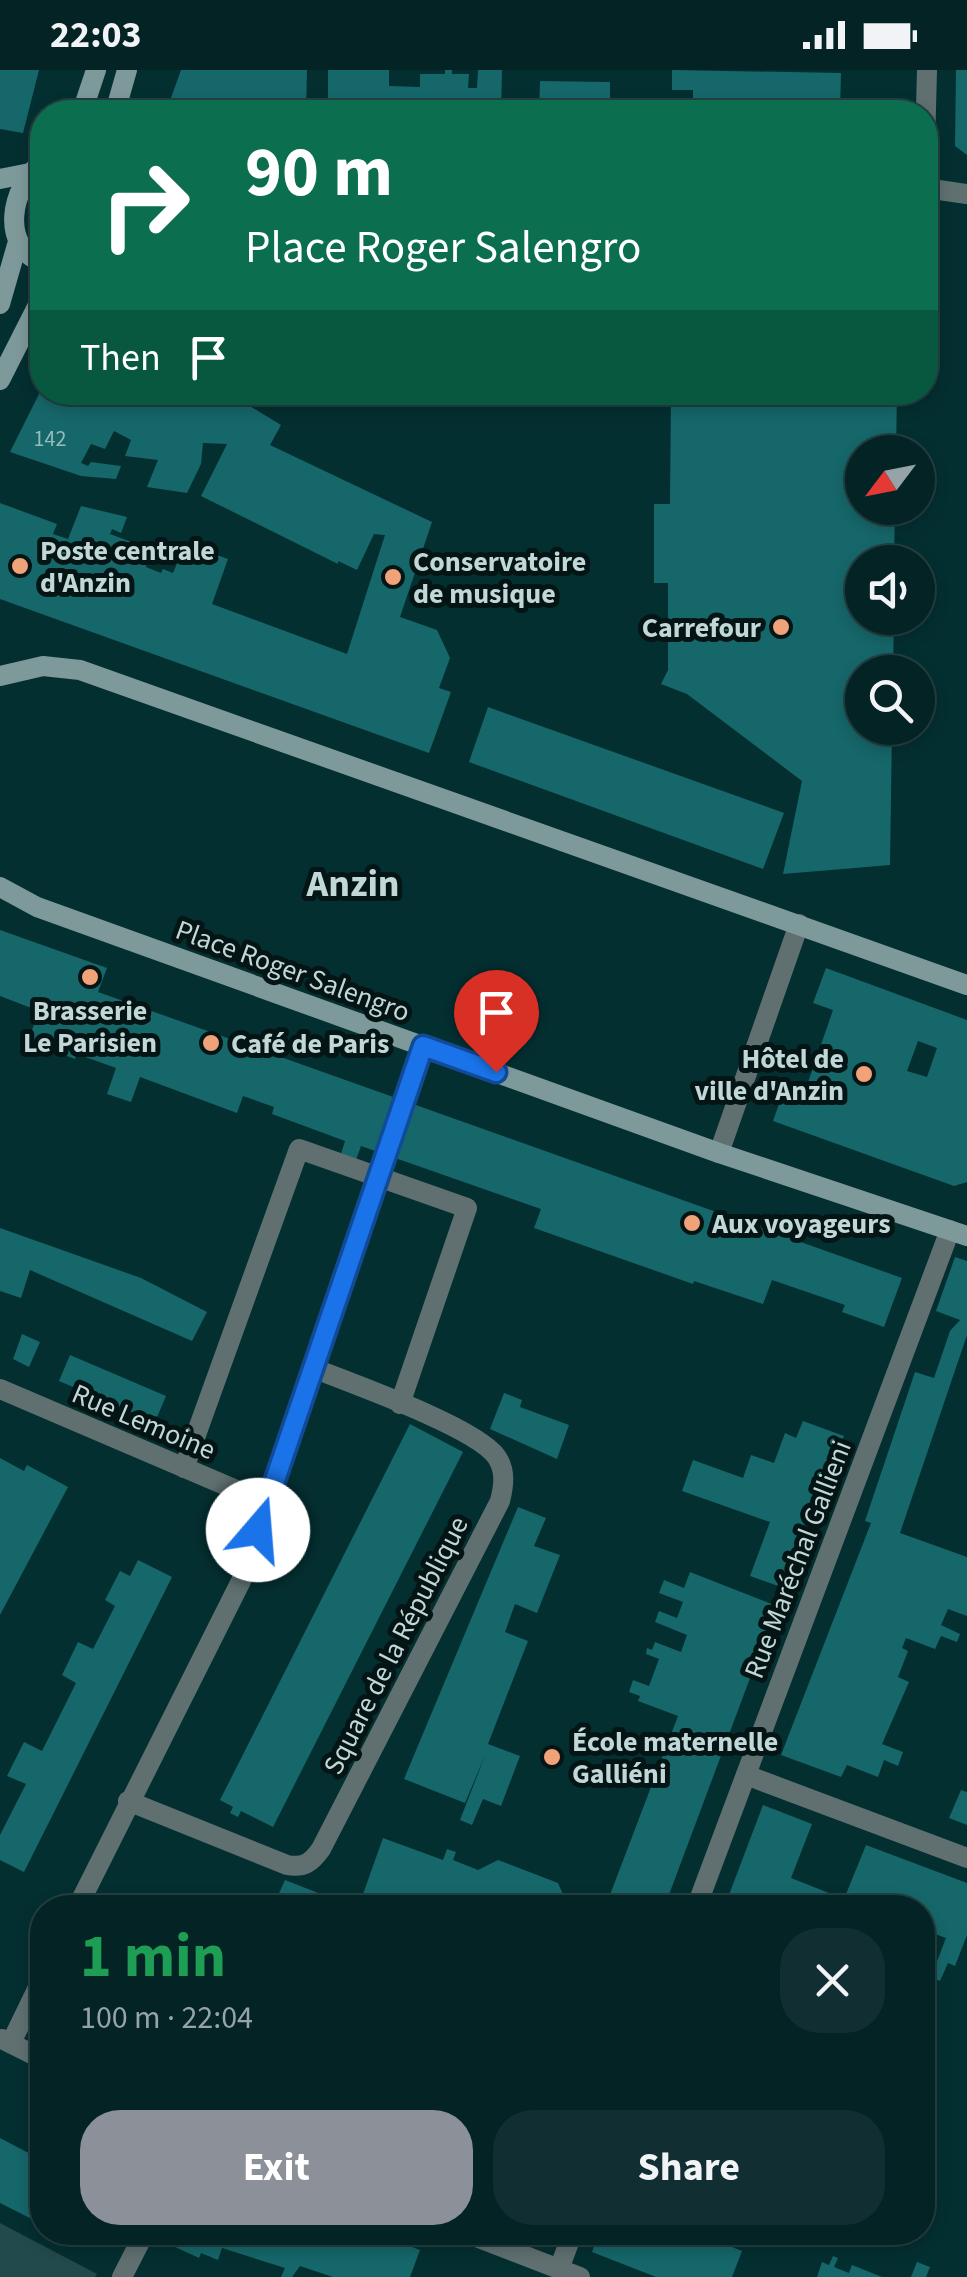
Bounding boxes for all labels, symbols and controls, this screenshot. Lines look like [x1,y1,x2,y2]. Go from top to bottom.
text: 22:03 [50,8,142,62]
text: 90 m [245,123,393,223]
icon: right [80,140,210,270]
text: Place Roger Salengro [245,216,641,280]
icon: arrive [181,330,236,385]
text: Then [80,331,161,385]
house number: 142 [34,423,66,455]
north arrow [845,435,935,525]
map controls [845,435,935,745]
place label: Poste centrale d'Anzin [40,531,215,603]
place label: Conservatoire de musique [413,542,586,614]
button: sound [845,545,935,635]
marker: Poste centrale d'Anzin [9,555,31,577]
marker: Conservatoire de musique [382,566,404,588]
place label: Carrefour [642,608,762,648]
marker: Carrefour [770,616,792,638]
button: search [845,655,935,745]
district label: Anzin [305,857,400,911]
street label: Place Roger Salengro [170,910,415,1032]
marker: Brasserie Le Parisien [79,966,101,988]
pin [454,970,539,1073]
icon: arrive [469,985,524,1040]
place label: Brasserie Le Parisien [23,991,157,1063]
place label: Café de Paris [231,1024,389,1064]
marker: Café de Paris [200,1032,222,1054]
place label: Hôtel de ville d'Anzin [694,1039,844,1111]
marker: Hôtel de ville d'Anzin [853,1063,875,1085]
place label: Aux voyageurs [711,1204,891,1244]
marker: Aux voyageurs [681,1212,703,1234]
street label: Rue Lemoine [66,1374,222,1470]
street label: Rue Maréchal Gallieni [734,1435,862,1684]
position arrow [206,1478,310,1582]
street label: Square de la République [313,1509,478,1782]
place label: École maternelle Galliéni [572,1722,778,1794]
marker: École maternelle Galliéni [541,1746,563,1768]
text: 1 min [80,1915,226,2000]
button: close [780,1928,885,2033]
text: 100 m · 22:04 [80,1995,253,2041]
button: Exit [80,2110,473,2225]
button: Share [493,2110,885,2225]

